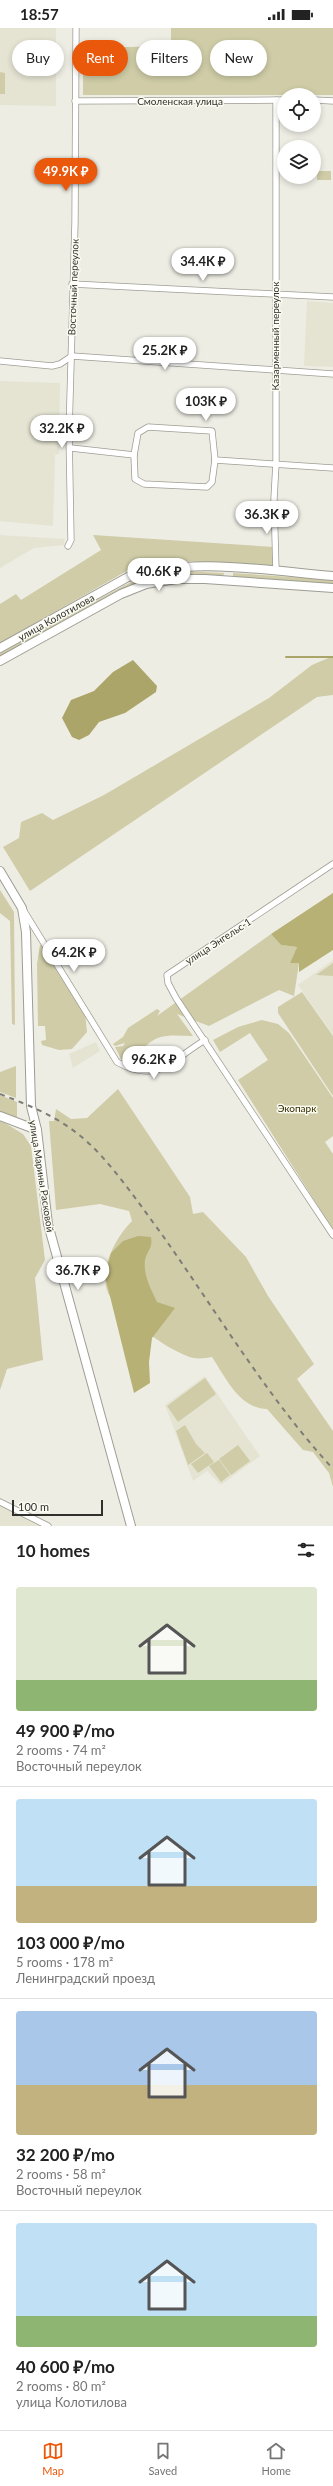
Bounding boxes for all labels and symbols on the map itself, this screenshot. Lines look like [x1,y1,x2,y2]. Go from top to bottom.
street label: Смоленская улица [137,95,223,107]
pin: 49.9K ₽ [29,158,103,192]
street label: Восточный переулок [65,238,81,336]
pin: 34.4K ₽ [166,248,240,282]
street label: Казарменный переулок [269,281,281,390]
pin: 25.2K ₽ [128,337,202,371]
pin: 103K ₽ [173,388,239,422]
pin: 32.2K ₽ [25,415,99,449]
pin: 36.3K ₽ [230,501,304,535]
pin: 40.6K ₽ [122,558,196,592]
street label: улица Колотилова [16,591,96,643]
street label: улица Энгельс-1 [183,915,253,967]
pin: 64.2K ₽ [37,939,111,973]
pin: 96.2K ₽ [117,1046,191,1080]
park label: Экопарк [278,1102,317,1114]
street label: улица Марины Расковой [27,1119,57,1233]
pin: 36.7K ₽ [41,1257,115,1291]
scale bar [12,1498,103,1517]

